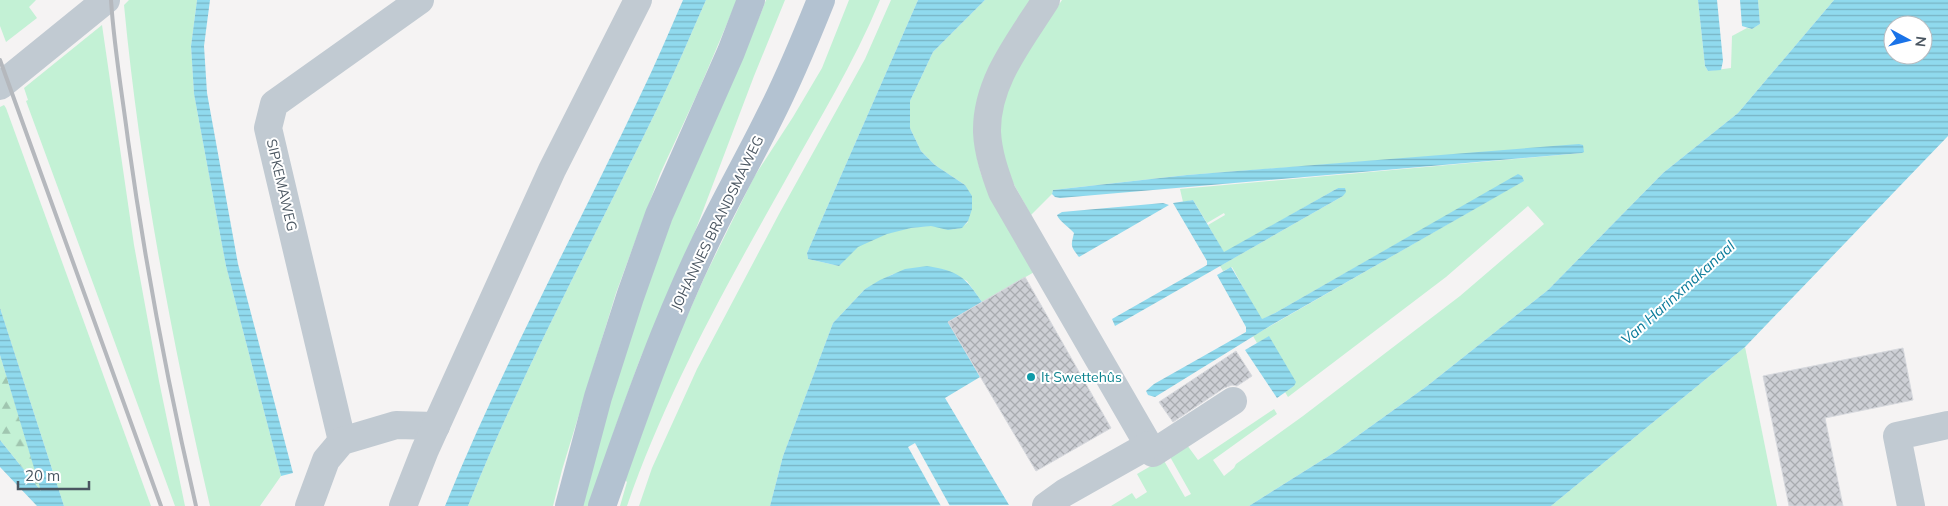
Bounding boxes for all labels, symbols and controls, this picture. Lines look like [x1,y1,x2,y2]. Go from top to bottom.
north arrow [1883,15,1933,65]
text: N [1911,35,1930,48]
street label: JOHANNES BRANDSMAWEG [667,133,767,313]
street label: SIPKEMAWEG [263,137,301,233]
water label: Van Harinxmakanaal [1617,236,1739,349]
place label: It Swettehûs [1041,368,1122,386]
marker: It Swettehûs [1025,371,1037,383]
scale bar [18,458,89,490]
text: 20 m [25,466,60,485]

